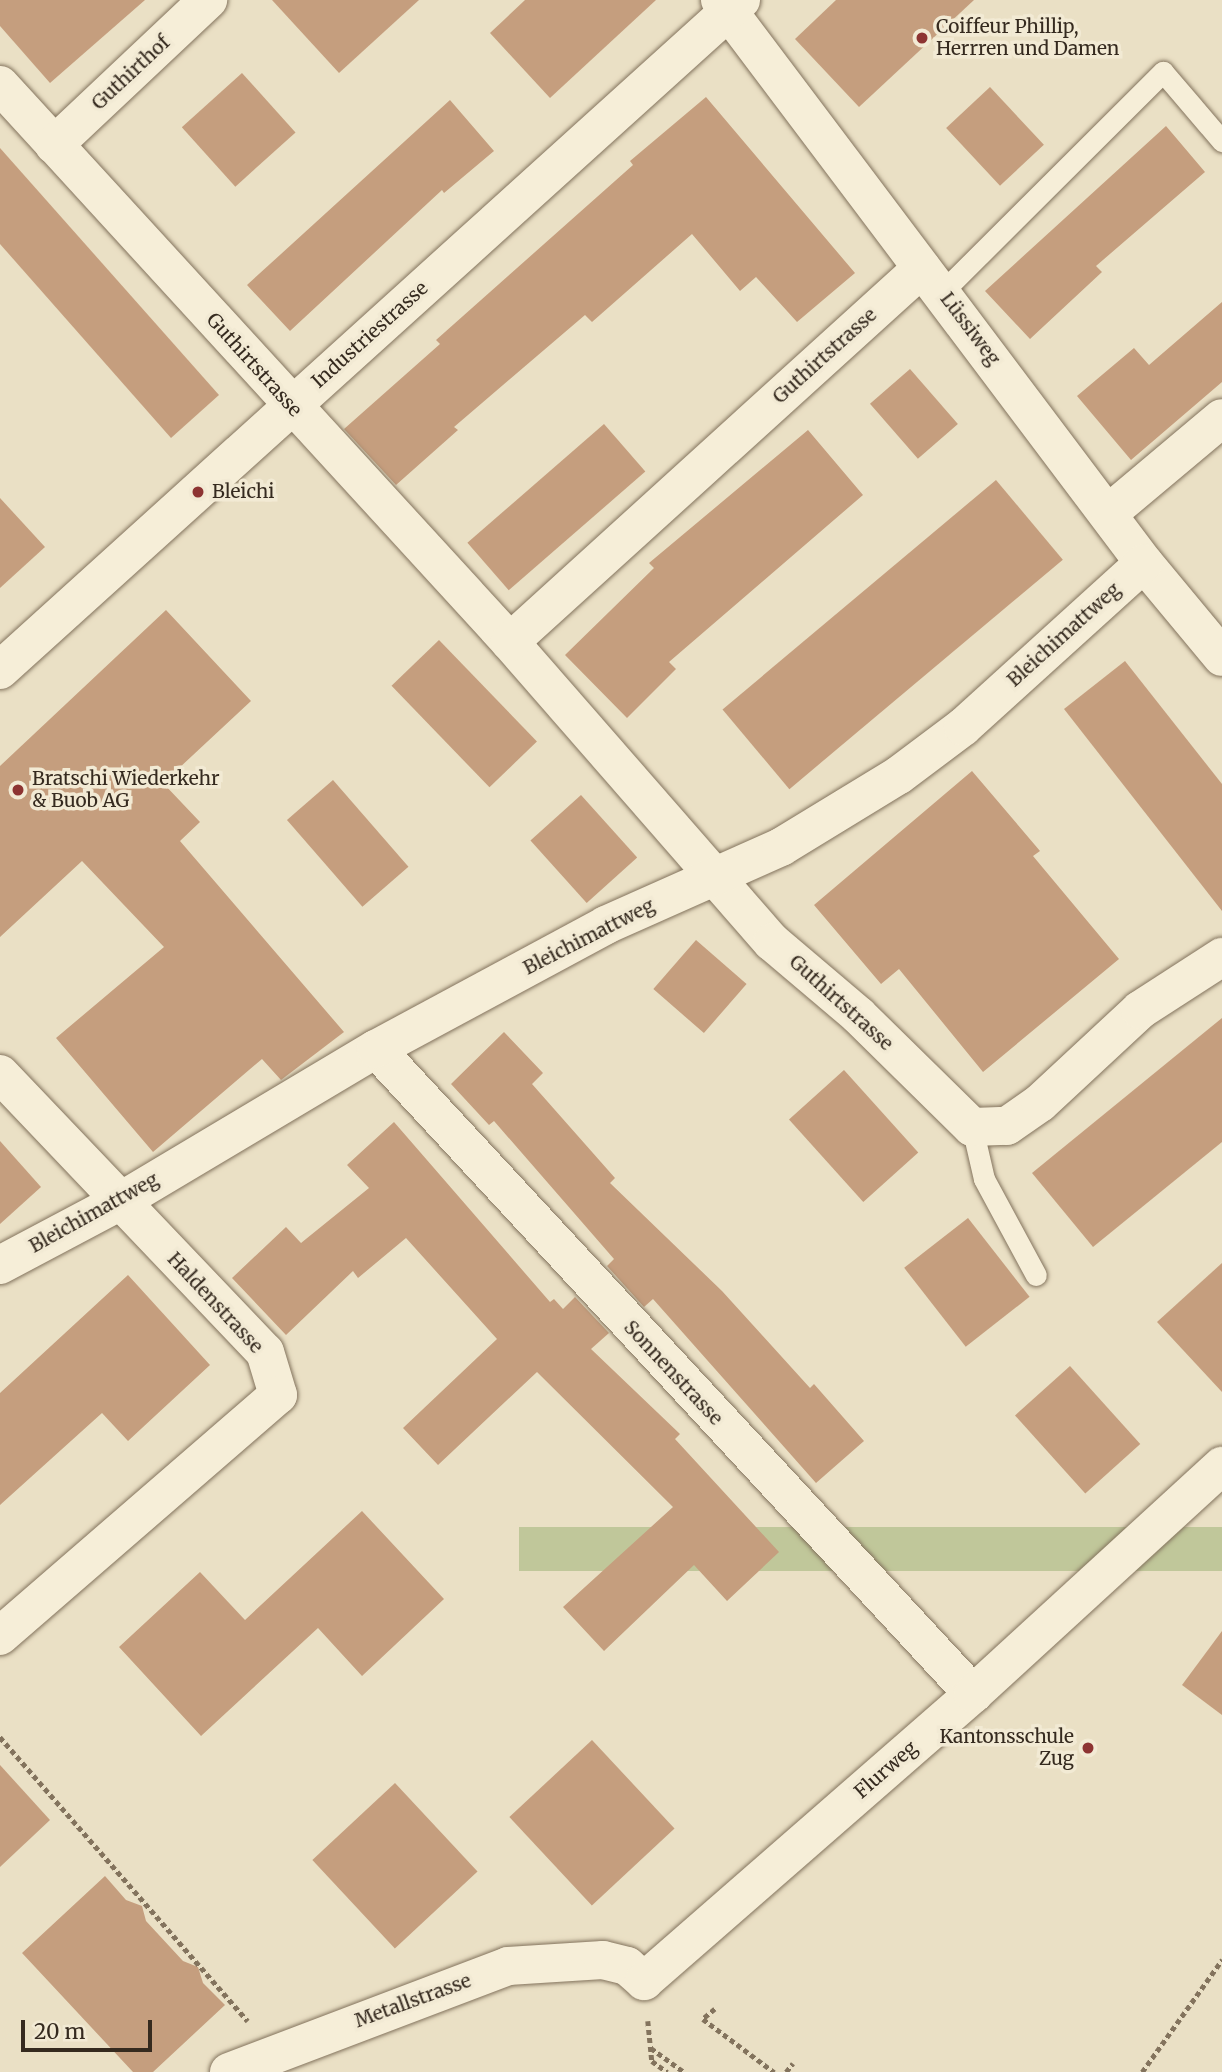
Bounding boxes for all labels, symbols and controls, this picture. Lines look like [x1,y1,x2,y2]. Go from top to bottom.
place label: Coiffeur Phillip, Herrren und Damen [936,16,1119,60]
marker: Coiffeur Phillip, Herrren und Damen [914,30,930,46]
street label: Guthirthof [87,31,175,115]
street label: Industriestrasse [307,277,433,393]
street label: Lüssiweg [935,288,1005,370]
street label: Guthirtstrasse [769,304,881,408]
street label: Guthirtstrasse [202,309,306,421]
place label: Bleichi [212,481,274,503]
marker: Bleichi [190,484,206,500]
street label: Bleichimattweg [1003,578,1125,692]
place label: Bratschi Wiederkehr & Buob AG [32,768,220,812]
marker: Bratschi Wiederkehr & Buob AG [10,782,26,798]
street label: Bleichimattweg [520,894,658,980]
street label: Guthirtstrasse [785,951,897,1055]
street label: Bleichimattweg [26,1168,162,1258]
street label: Haldenstrasse [163,1248,267,1358]
street label: Sonnenstrasse [619,1316,727,1430]
place label: Kantonsschule Zug [939,1726,1074,1770]
street label: Flurweg [850,1737,922,1803]
marker: Kantonsschule Zug [1080,1740,1096,1756]
street label: Metallstrasse [352,1969,474,2033]
scale bar [24,2006,156,2050]
text: 20 m [34,2018,85,2045]

